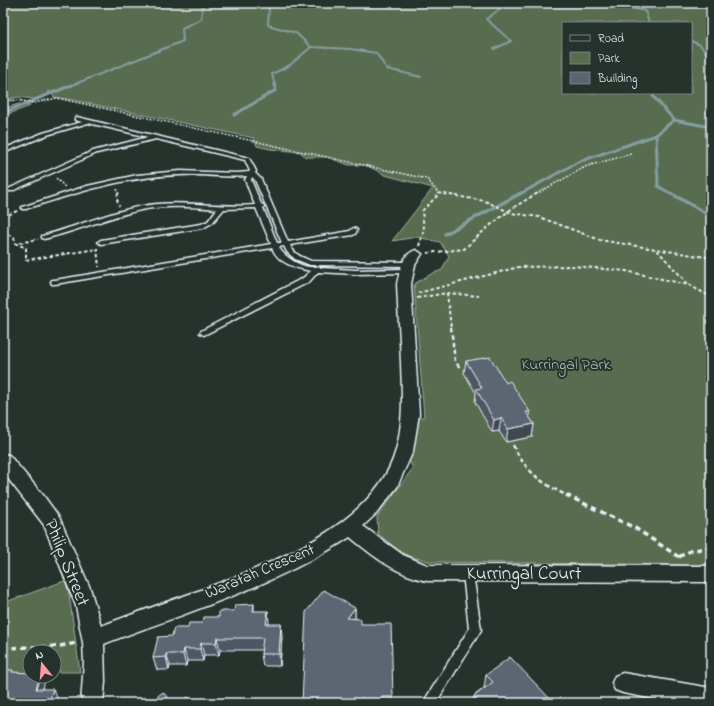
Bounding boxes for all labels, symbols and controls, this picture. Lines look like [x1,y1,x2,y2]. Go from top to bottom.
legend [562,22,692,94]
text: Road [598,30,624,48]
text: Park [598,50,620,68]
text: Building [597,70,637,89]
park label: Kurringal Park [522,353,611,377]
street label: Philip Street [36,515,96,611]
street label: Waratah Crescent [202,538,319,606]
street label: Kurringal Court [467,561,582,590]
north arrow [22,644,62,684]
text: N [33,647,45,664]

